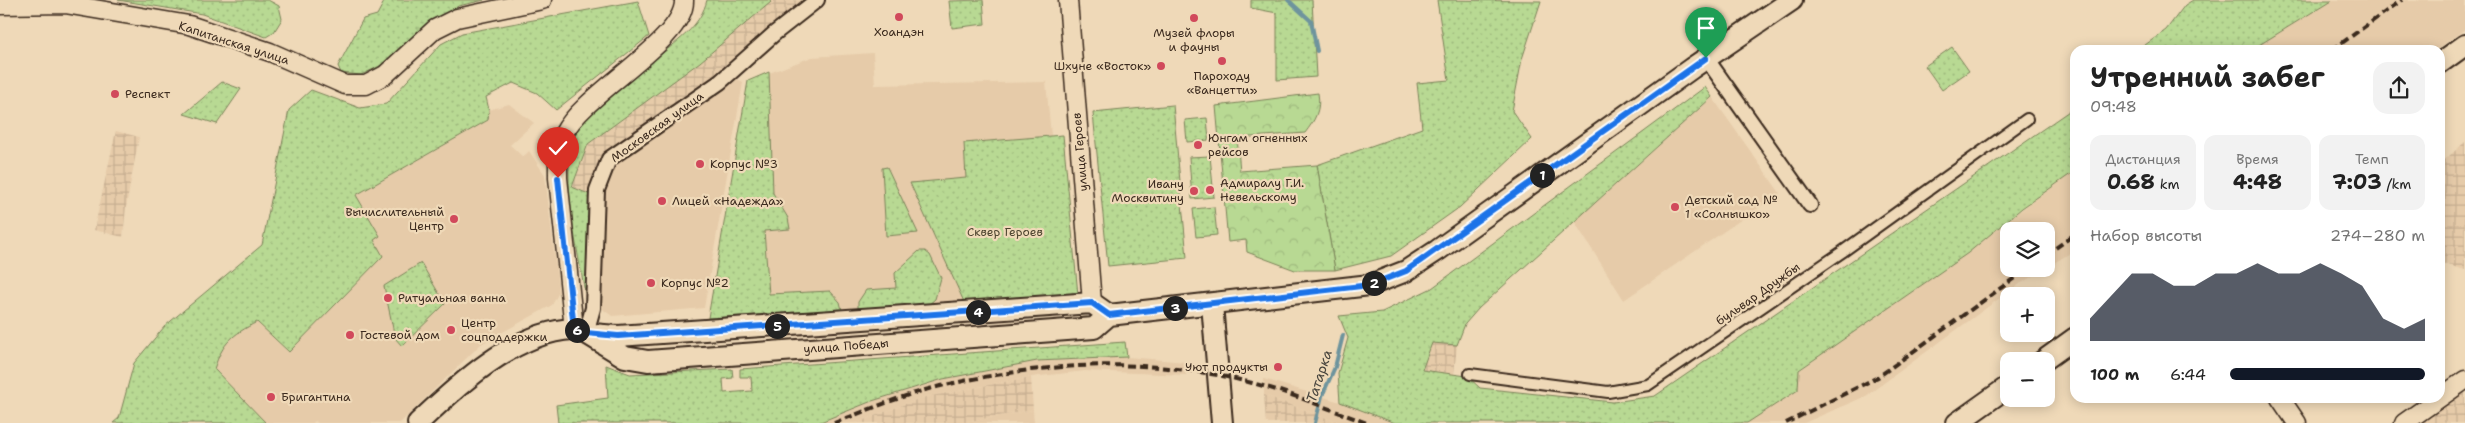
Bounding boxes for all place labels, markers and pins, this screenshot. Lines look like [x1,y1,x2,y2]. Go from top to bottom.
pin [1685,7,1727,58]
marker: Хоандэн [893,11,905,23]
marker: Музей флоры и фауны [1188,12,1200,24]
place label: Хоандэн [874,24,924,40]
place label: Музей флоры и фауны [1153,25,1235,55]
marker: Пароходу «Ванцетти» [1216,55,1228,67]
place label: Шхуне «Восток» [1054,58,1151,74]
marker: Шхуне «Восток» [1155,60,1167,72]
place label: Пароходу «Ванцетти» [1187,68,1258,98]
place label: Респект [125,86,171,102]
marker: Респект [109,88,121,100]
pin [537,127,579,178]
place label: Юнгам огненных рейсов [1208,130,1308,160]
marker: Юнгам огненных рейсов [1192,139,1204,151]
place label: Корпус №3 [710,156,778,172]
marker: Корпус №3 [694,158,706,170]
pin: 1 [1530,162,1554,188]
place label: Адмиралу Г.И. Невельскому [1220,175,1304,205]
place label: Ивану Москвитину [1112,176,1184,206]
marker: Адмиралу Г.И. Невельскому [1204,184,1216,196]
marker: Ивану Москвитину [1188,185,1200,197]
place label: Детский сад № 1 «Солнышко» [1685,192,1778,222]
place label: Лицей «Надежда» [672,193,784,209]
marker: Лицей «Надежда» [656,195,668,207]
marker: Детский сад № 1 «Солнышко» [1669,201,1681,213]
place label: Вычислительный Центр [345,204,444,234]
marker: Вычислительный Центр [448,213,460,225]
pin: 2 [1362,270,1386,296]
place label: Корпус №2 [661,275,729,291]
marker: Корпус №2 [645,277,657,289]
place label: Ритуальная ванна [398,290,506,306]
marker: Ритуальная ванна [382,292,394,304]
pin: 3 [1162,296,1188,320]
pin: 4 [966,300,990,324]
pin: 5 [764,314,790,338]
place label: Центр соцподдержки [461,315,547,345]
pin: 6 [564,318,590,342]
marker: Центр соцподдержки [445,324,457,336]
place label: Гостевой дом [360,327,440,343]
marker: Гостевой дом [344,329,356,341]
place label: Уют продукты [1185,359,1268,375]
marker: Уют продукты [1272,361,1284,373]
place label: Бригантина [281,389,351,405]
marker: Бригантина [265,391,277,403]

